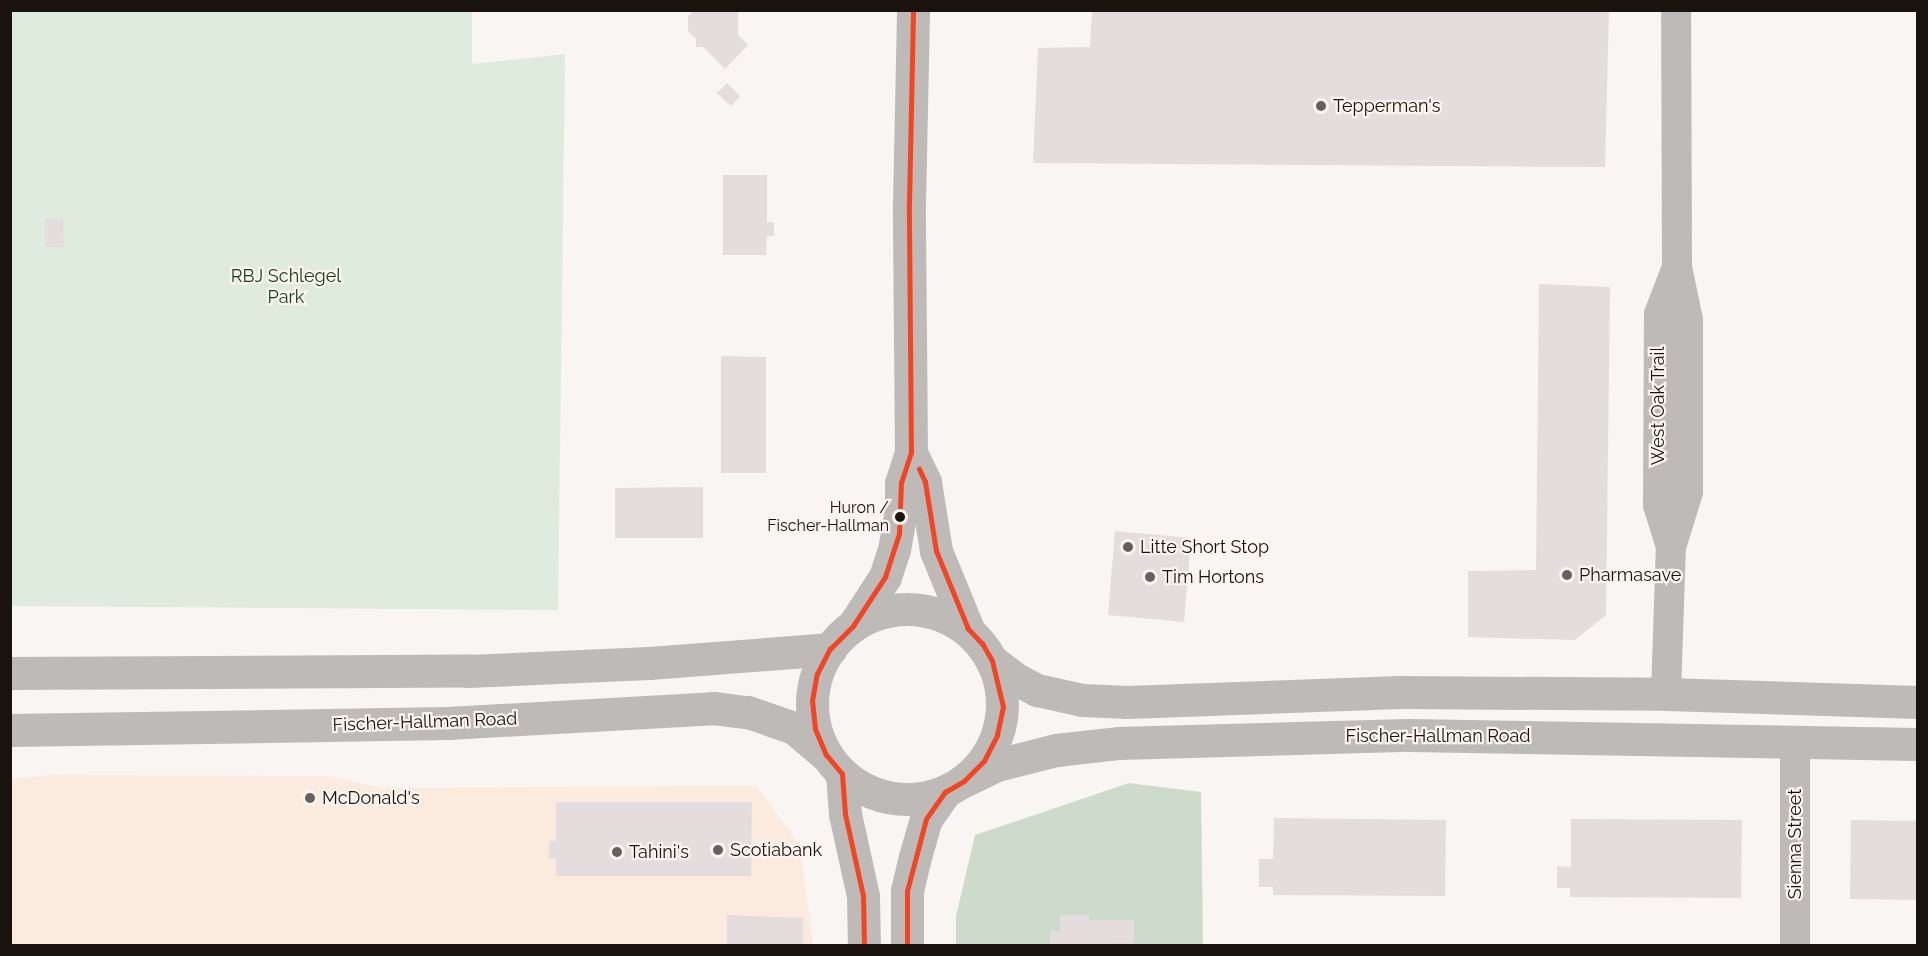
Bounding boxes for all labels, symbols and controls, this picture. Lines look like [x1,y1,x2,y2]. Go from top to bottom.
place label: Tepperman's [1333,95,1440,117]
marker: Tepperman's [1314,99,1328,113]
park label: RBJ Schlegel Park [231,266,341,308]
street label: West Oak Trail [1647,346,1669,466]
place label: Huron / Fischer-Hallman [767,498,889,536]
marker: Huron / Fischer-Hallman [894,511,906,523]
place label: Litte Short Stop [1140,536,1269,558]
marker: Litte Short Stop [1121,540,1135,554]
place label: Pharmasave [1579,564,1681,586]
place label: Tim Hortons [1162,566,1264,588]
marker: Pharmasave [1560,568,1574,582]
marker: Tim Hortons [1143,570,1157,584]
street label: Fischer-Hallman Road [332,708,518,736]
street label: Fischer-Hallman Road [1346,725,1530,747]
place label: McDonald's [322,787,420,809]
street label: Sienna Street [1784,789,1806,899]
marker: McDonald's [303,791,317,805]
place label: Scotiabank [730,839,822,861]
place label: Tahini's [629,841,689,863]
marker: Scotiabank [711,843,725,857]
marker: Tahini's [610,845,624,859]

